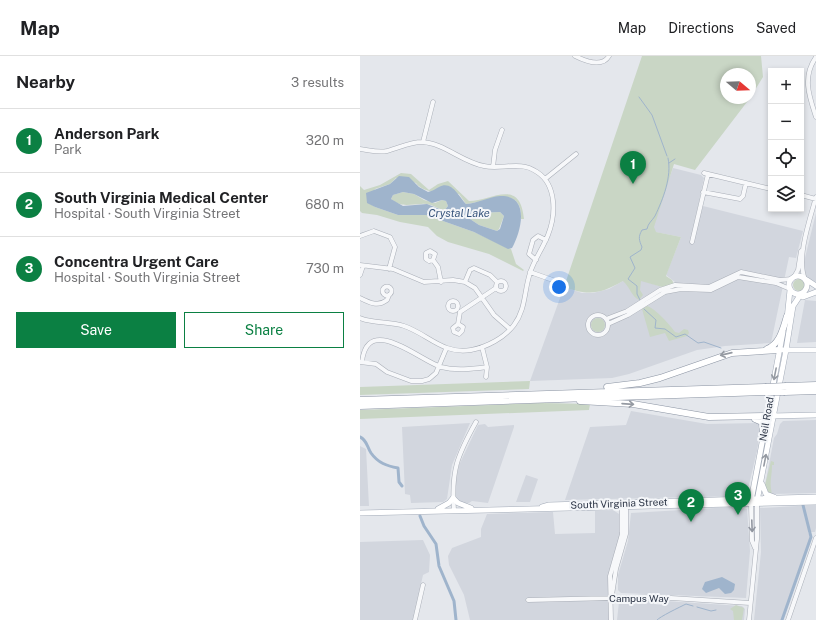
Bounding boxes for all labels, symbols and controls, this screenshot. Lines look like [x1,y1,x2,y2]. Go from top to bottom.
text: Map [20,17,60,39]
text: Map [618,20,646,36]
text: Directions [668,20,734,36]
text: Saved [756,20,796,36]
north arrow [720,68,756,104]
map controls [768,68,804,212]
button: + [768,68,804,104]
text: Nearby [16,72,75,92]
text: 3 results [291,75,344,90]
button: − [768,104,804,140]
text: Anderson Park [54,125,160,142]
text: 1 [26,133,32,148]
text: 320 m [306,133,344,148]
button: locate [768,140,804,176]
text: Park [54,142,82,157]
pin: 1 [620,151,646,184]
button: layers [768,176,804,212]
text: South Virginia Medical Center [54,189,268,206]
text: 2 [25,197,33,212]
text: 680 m [305,197,344,212]
text: Hospital · South Virginia Street [54,206,240,221]
water label: Crystal Lake [428,207,490,219]
text: Concentra Urgent Care [54,253,219,270]
text: 3 [25,261,33,276]
text: 730 m [306,261,344,276]
text: Hospital · South Virginia Street [54,270,240,285]
your location [549,277,569,297]
button: Save [16,312,176,348]
button: Share [184,312,344,348]
one-way arrow [720,351,733,358]
one-way arrow [770,367,778,380]
street label: Neil Road [756,396,776,442]
one-way arrow [621,401,634,408]
one-way arrow [762,454,770,467]
pin: 3 [725,482,751,515]
pin: 2 [678,489,704,522]
street label: South Virginia Street [570,495,668,511]
one-way arrow [748,519,755,532]
street label: Campus Way [609,592,670,604]

